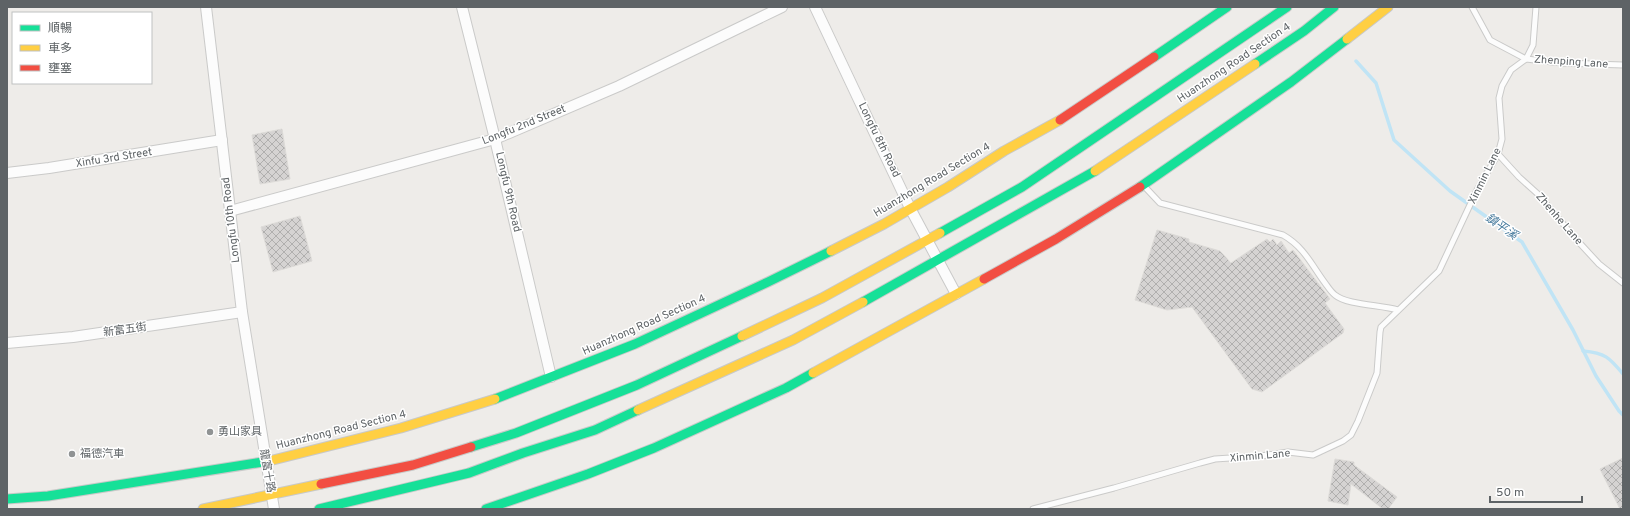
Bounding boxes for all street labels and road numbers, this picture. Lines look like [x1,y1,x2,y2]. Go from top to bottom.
street label: Huanzhong Road Section 4 [1175,20,1293,106]
street label: Zhenping Lane [1533,52,1609,72]
street label: Longfu 8th Road [855,100,903,180]
street label: Longfu 2nd Street [480,102,568,148]
street label: Huanzhong Road Section 4 [871,140,993,220]
street label: Xinfu 3rd Street [75,145,153,171]
street label: Xinmin Lane [1465,146,1505,206]
street label: Longfu 9th Road [492,151,524,233]
street label: Longfu 10th Road [219,176,243,264]
street label: Zhenhe Lane [1532,190,1586,248]
street label: Huanzhong Road Section 4 [580,291,708,359]
street label: 新富五街 [102,320,148,340]
street label: Huanzhong Road Section 4 [274,407,408,453]
street label: Xinmin Lane [1229,446,1291,466]
street label: 龍富十路 [256,448,278,494]

